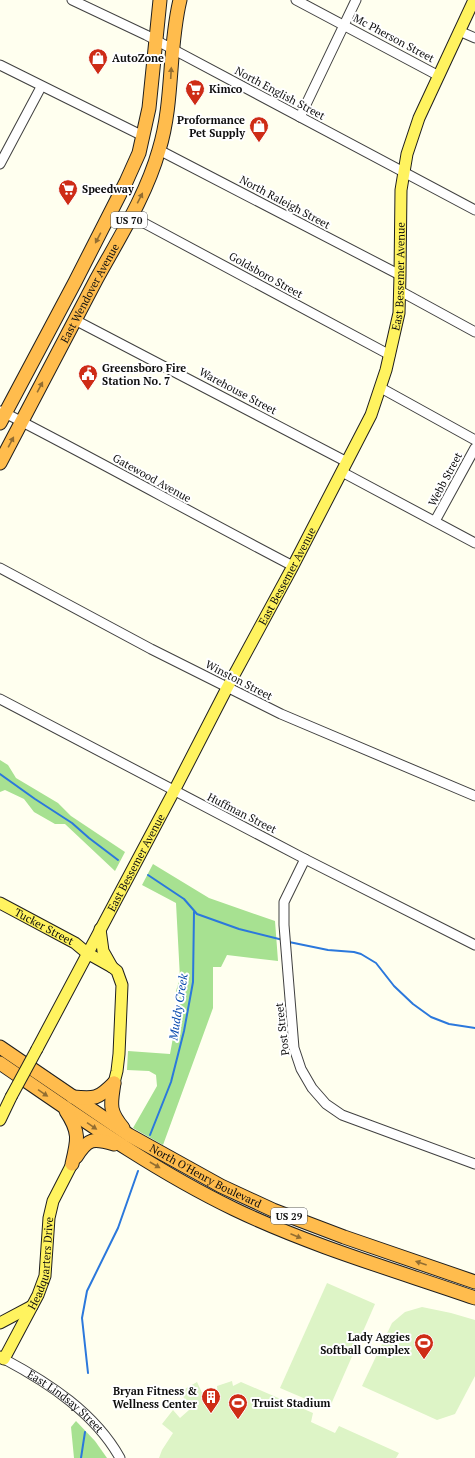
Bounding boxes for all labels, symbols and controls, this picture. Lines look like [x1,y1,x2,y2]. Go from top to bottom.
street label: Mc Pherson Street [351,11,437,65]
shop icon: AutoZone [87,47,109,75]
place label: AutoZone [112,51,164,65]
street label: North English Street [232,63,328,123]
one-way arrow [167,67,174,79]
supermarket icon: Kimco [184,78,206,106]
place label: Kimco [209,82,243,96]
place label: Proformance Pet Supply [177,113,245,140]
shop icon: Proformance Pet Supply [248,115,270,143]
street label: North Raleigh Street [237,172,333,232]
supermarket icon: Speedway [57,178,79,206]
place label: Speedway [82,182,134,196]
one-way arrow [137,192,143,204]
road number: US 70 [111,212,147,228]
street label: East Bessemer Avenue [388,222,408,332]
one-way arrow [95,232,101,244]
street label: East Wendover Avenue [57,241,122,345]
street label: Goldsboro Street [227,249,305,301]
place label: Greensboro Fire Station No. 7 [102,361,186,388]
public building icon: Greensboro Fire Station No. 7 [77,363,99,391]
street label: Warehouse Street [197,365,279,417]
one-way arrow [36,381,43,393]
one-way arrow [8,436,14,448]
street label: Webb Street [425,450,465,508]
street label: Gatewood Avenue [110,451,194,506]
street label: East Bessemer Avenue [255,524,319,627]
street label: Winston Street [203,657,275,703]
street label: Huffman Street [205,790,279,836]
street label: East Bessemer Avenue [104,811,168,914]
street label: Tucker Street [12,905,76,948]
water label: Muddy Creek [165,973,191,1042]
street label: Post Street [272,1002,292,1056]
one-way arrow [38,1089,48,1097]
one-way arrow [87,1122,97,1130]
street label: North O'Henry Boulevard [147,1141,264,1211]
one-way arrow [149,1162,161,1169]
road number: US 29 [271,1208,307,1224]
street label: Headquarters Drive [25,1216,56,1312]
one-way arrow [290,1233,301,1239]
one-way arrow [415,1260,427,1266]
place label: Lady Aggies Softball Complex [320,1330,411,1357]
sports icon: Lady Aggies Softball Complex [413,1332,435,1360]
street label: East Lindsay Street [25,1367,107,1436]
place label: Bryan Fitness & Wellness Center [112,1384,197,1411]
building icon: Bryan Fitness & Wellness Center [200,1386,222,1414]
sports icon: Truist Stadium [227,1392,249,1420]
place label: Truist Stadium [252,1396,331,1410]

